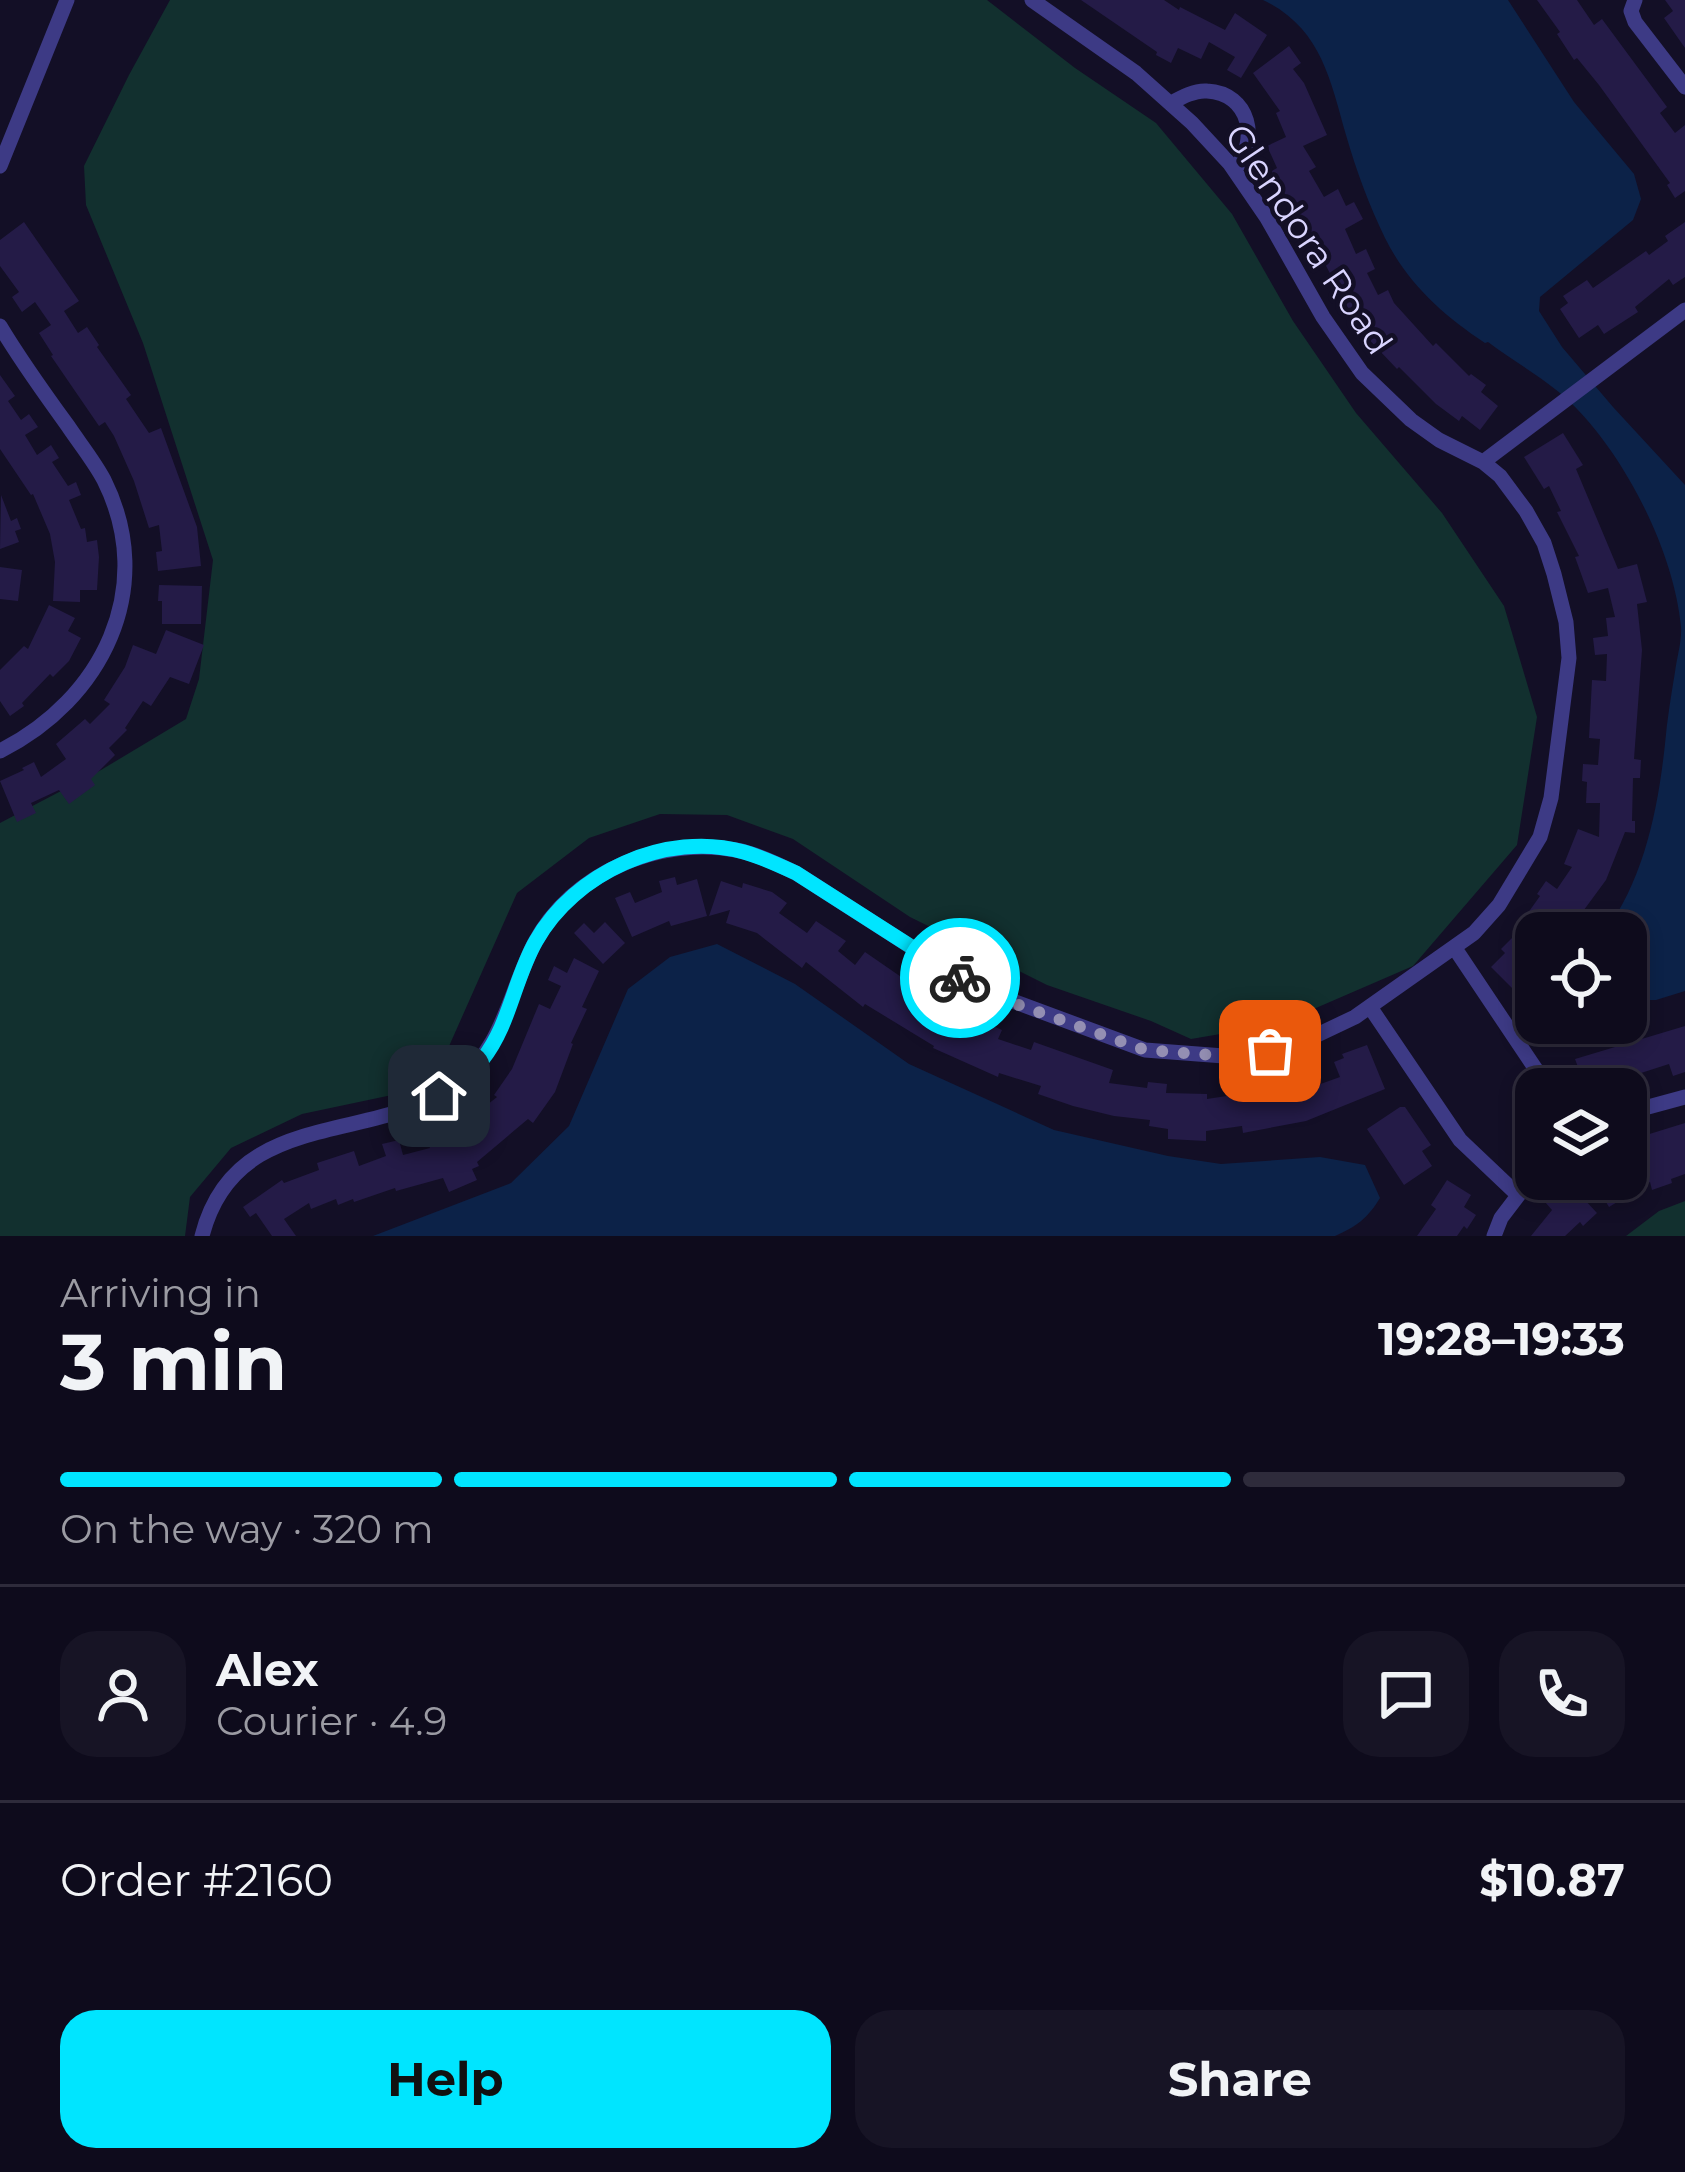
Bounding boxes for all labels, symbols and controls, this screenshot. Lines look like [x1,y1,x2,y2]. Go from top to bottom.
street label: Glendora Road [1216,115,1402,363]
map controls [1515,912,1647,1200]
button: locate [1515,912,1647,1044]
courier [900,918,1020,1038]
icon: bike [927,945,993,1011]
pin [1219,1000,1321,1102]
icon: bag [1237,1018,1303,1084]
pin [388,1045,490,1147]
icon: home [406,1063,472,1129]
button: layers [1515,1068,1647,1200]
text: Arriving in [60,1269,261,1317]
text: 19:28–19:33 [1378,1311,1625,1366]
text: 3 min [60,1314,287,1410]
text: On the way · 320 m [60,1505,434,1553]
button: person [60,1631,186,1757]
button: chat [1343,1631,1469,1757]
button: phone [1499,1631,1625,1757]
text: Alex [216,1642,319,1697]
text: Courier · 4.9 [216,1697,447,1745]
text: Order #2160 [60,1852,333,1907]
text: $10.87 [1479,1852,1625,1907]
button: Help [60,2010,831,2148]
button: Share [855,2010,1625,2148]

